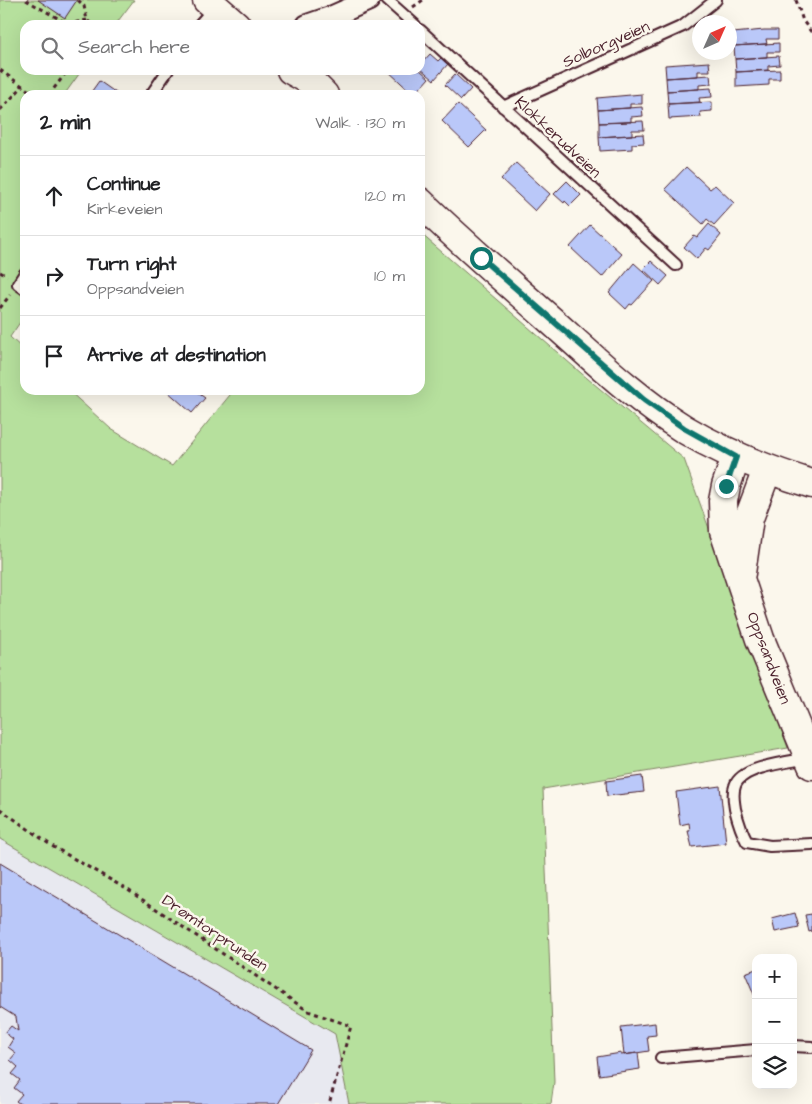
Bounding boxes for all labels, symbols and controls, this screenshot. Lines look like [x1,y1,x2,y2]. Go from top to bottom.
street label: Solborgveien [559,15,653,74]
north arrow [692,15,737,60]
search box [20,20,425,75]
icon: search [38,34,66,62]
text: Search here [78,34,190,61]
street label: Klokkerudveien [510,91,606,183]
text: 2 min [40,108,90,137]
text: Walk · 130 m [315,112,405,134]
text: Continue [87,171,161,198]
icon: ahead [40,182,68,210]
text: 120 m [365,185,405,207]
text: Kirkeveien [87,198,162,220]
route start [470,247,493,270]
text: Turn right [87,251,176,278]
icon: right [40,262,68,290]
text: 10 m [374,265,405,287]
text: Oppsandveien [87,278,184,300]
icon: arrive [40,342,68,370]
text: Arrive at destination [87,342,266,369]
route end [715,475,738,498]
street label: Oppsandveien [741,609,797,707]
street label: Drømtorprunden [158,889,272,977]
map controls [752,954,797,1089]
button: + [752,954,797,999]
button: − [752,999,797,1044]
button: layers [752,1044,797,1089]

